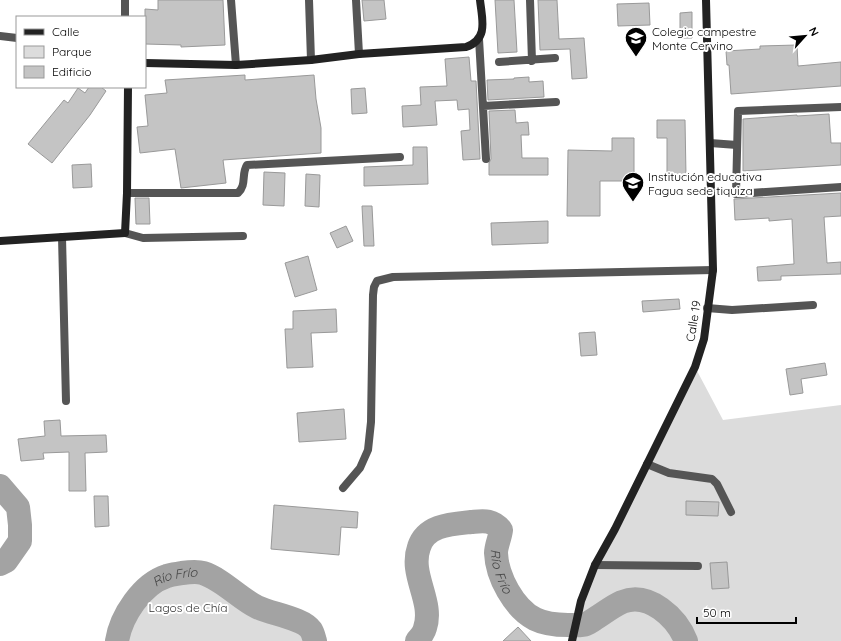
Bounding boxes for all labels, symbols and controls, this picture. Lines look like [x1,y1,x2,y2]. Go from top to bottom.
legend [16,16,146,88]
north arrow [785,16,825,56]
text: Calle [52,24,80,39]
place label: Colegio campestre Monte Cervino [652,24,757,53]
school or university icon: Colegio campestre Monte Cervino [623,25,649,58]
text: N [806,25,822,38]
text: Parque [52,44,92,59]
text: Edificio [52,64,92,79]
place label: Institución educativa Fagua sede tiquiza [648,169,762,198]
school or university icon: Institución educativa Fagua sede tiquiza [620,170,646,203]
street label: Calle 19 [682,299,704,343]
water label: Río Frío [488,549,516,597]
water label: Río Frío [149,564,198,590]
scale bar [697,599,796,625]
park label: Lagos de Chía [149,600,227,615]
text: 50 m [703,605,731,620]

